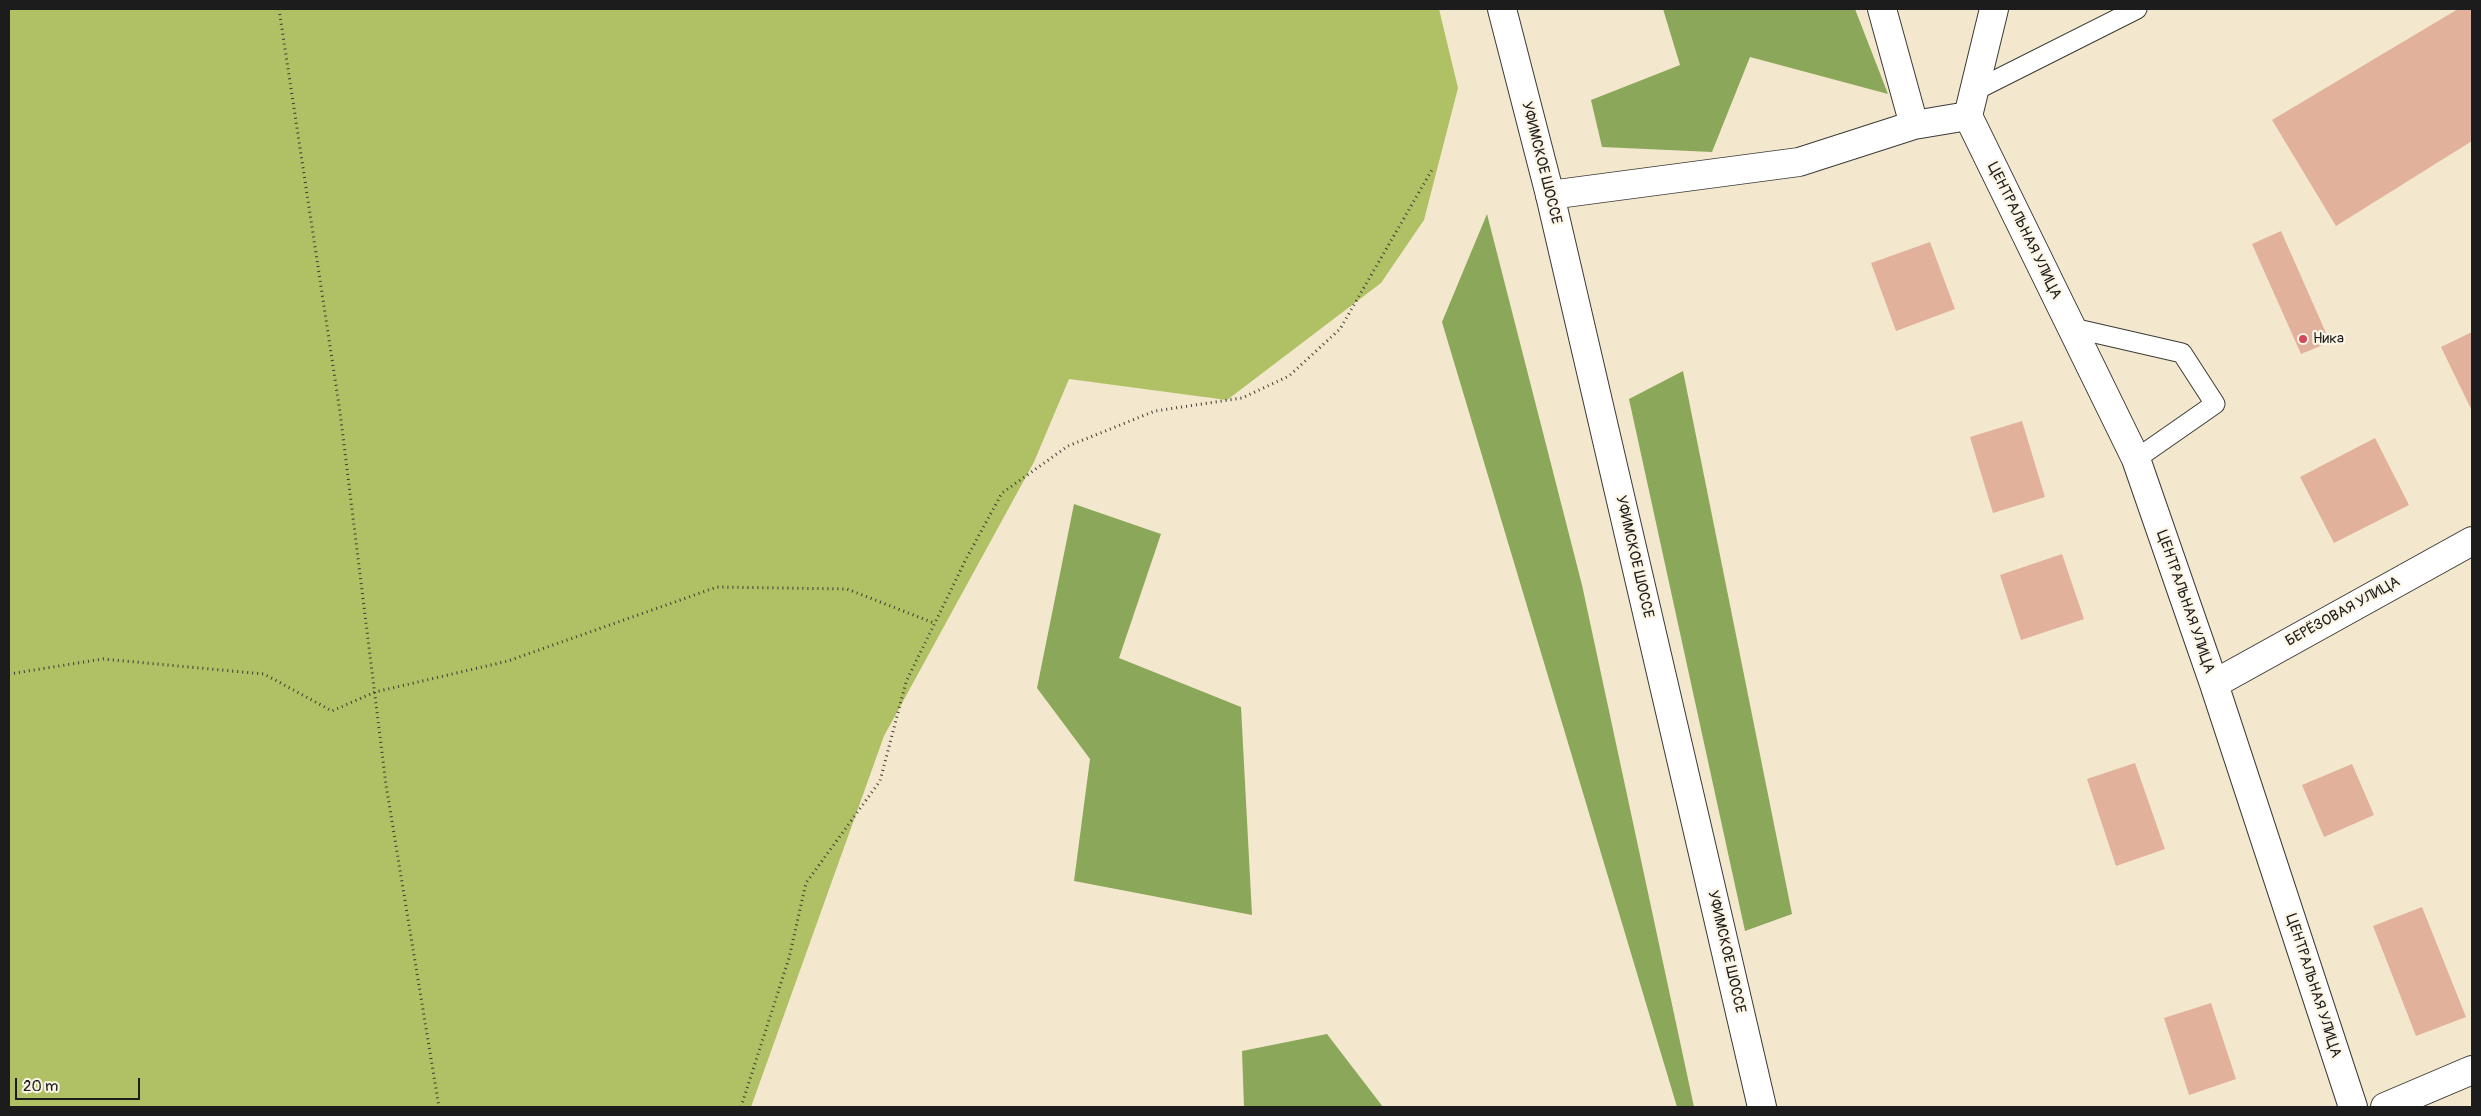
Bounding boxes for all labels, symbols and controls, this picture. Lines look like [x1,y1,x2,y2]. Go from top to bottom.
street label: УФИМСКОЕ ШОССЕ [1517,100,1565,226]
street label: ЦЕНТРАЛЬНАЯ УЛИЦА [1983,160,2065,302]
place label: Ника [2313,330,2344,348]
marker: Ника [2297,333,2309,345]
street label: УФИМСКОЕ ШОССЕ [1611,494,1657,620]
street label: ЦЕНТРАЛЬНАЯ УЛИЦА [2152,528,2218,676]
street label: БЕРЁЗОВАЯ УЛИЦА [2283,573,2403,651]
street label: УФИМСКОЕ ШОССЕ [1703,889,1749,1015]
street label: ЦЕНТРАЛЬНАЯ УЛИЦА [2281,912,2345,1060]
scale bar [18,1068,142,1100]
text: 20 m [23,1077,58,1096]

